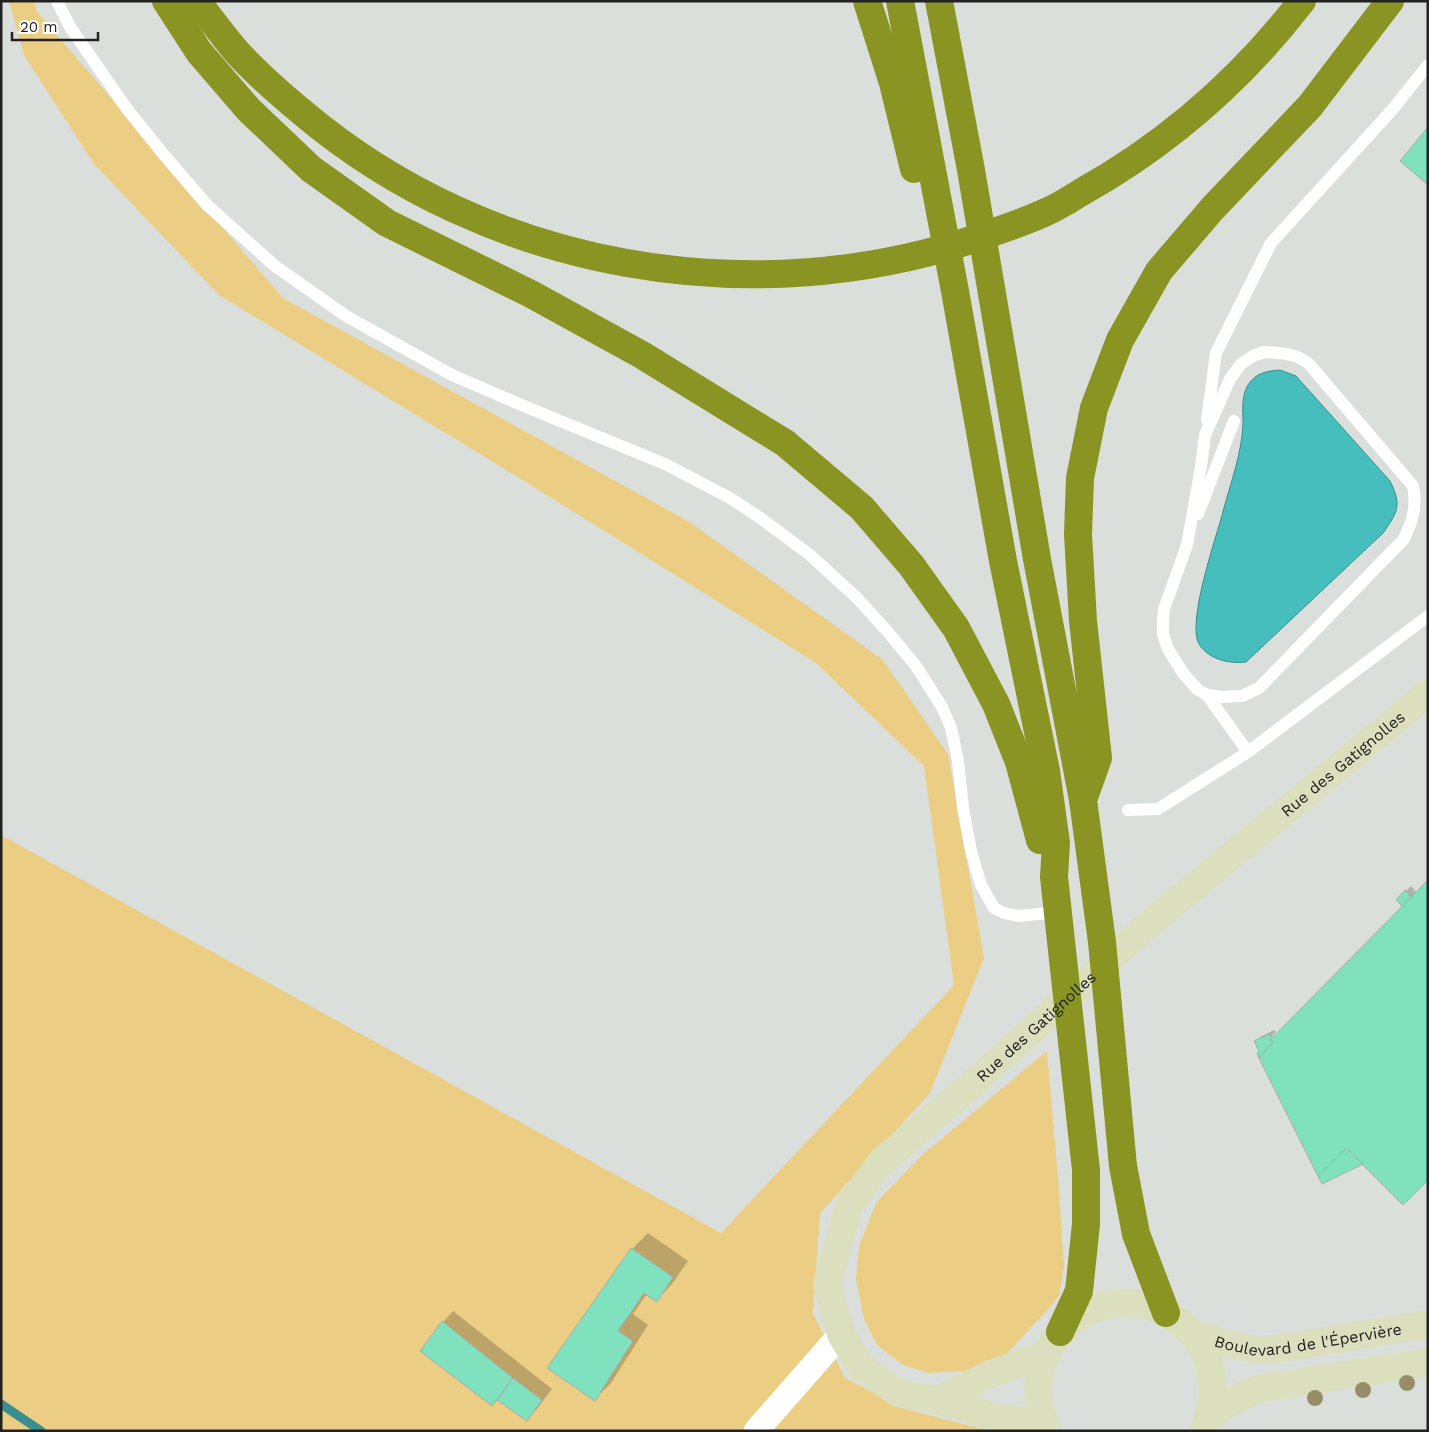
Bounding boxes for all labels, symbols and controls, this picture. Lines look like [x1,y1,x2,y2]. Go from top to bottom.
scale bar [12,10,99,42]
text: 20 m [20,18,58,36]
street label: Rue des Gatignolles [1277,707,1408,820]
street label: Rue des Gatignolles [972,967,1100,1085]
street label: Boulevard de l'Épervière [1212,1319,1403,1359]

